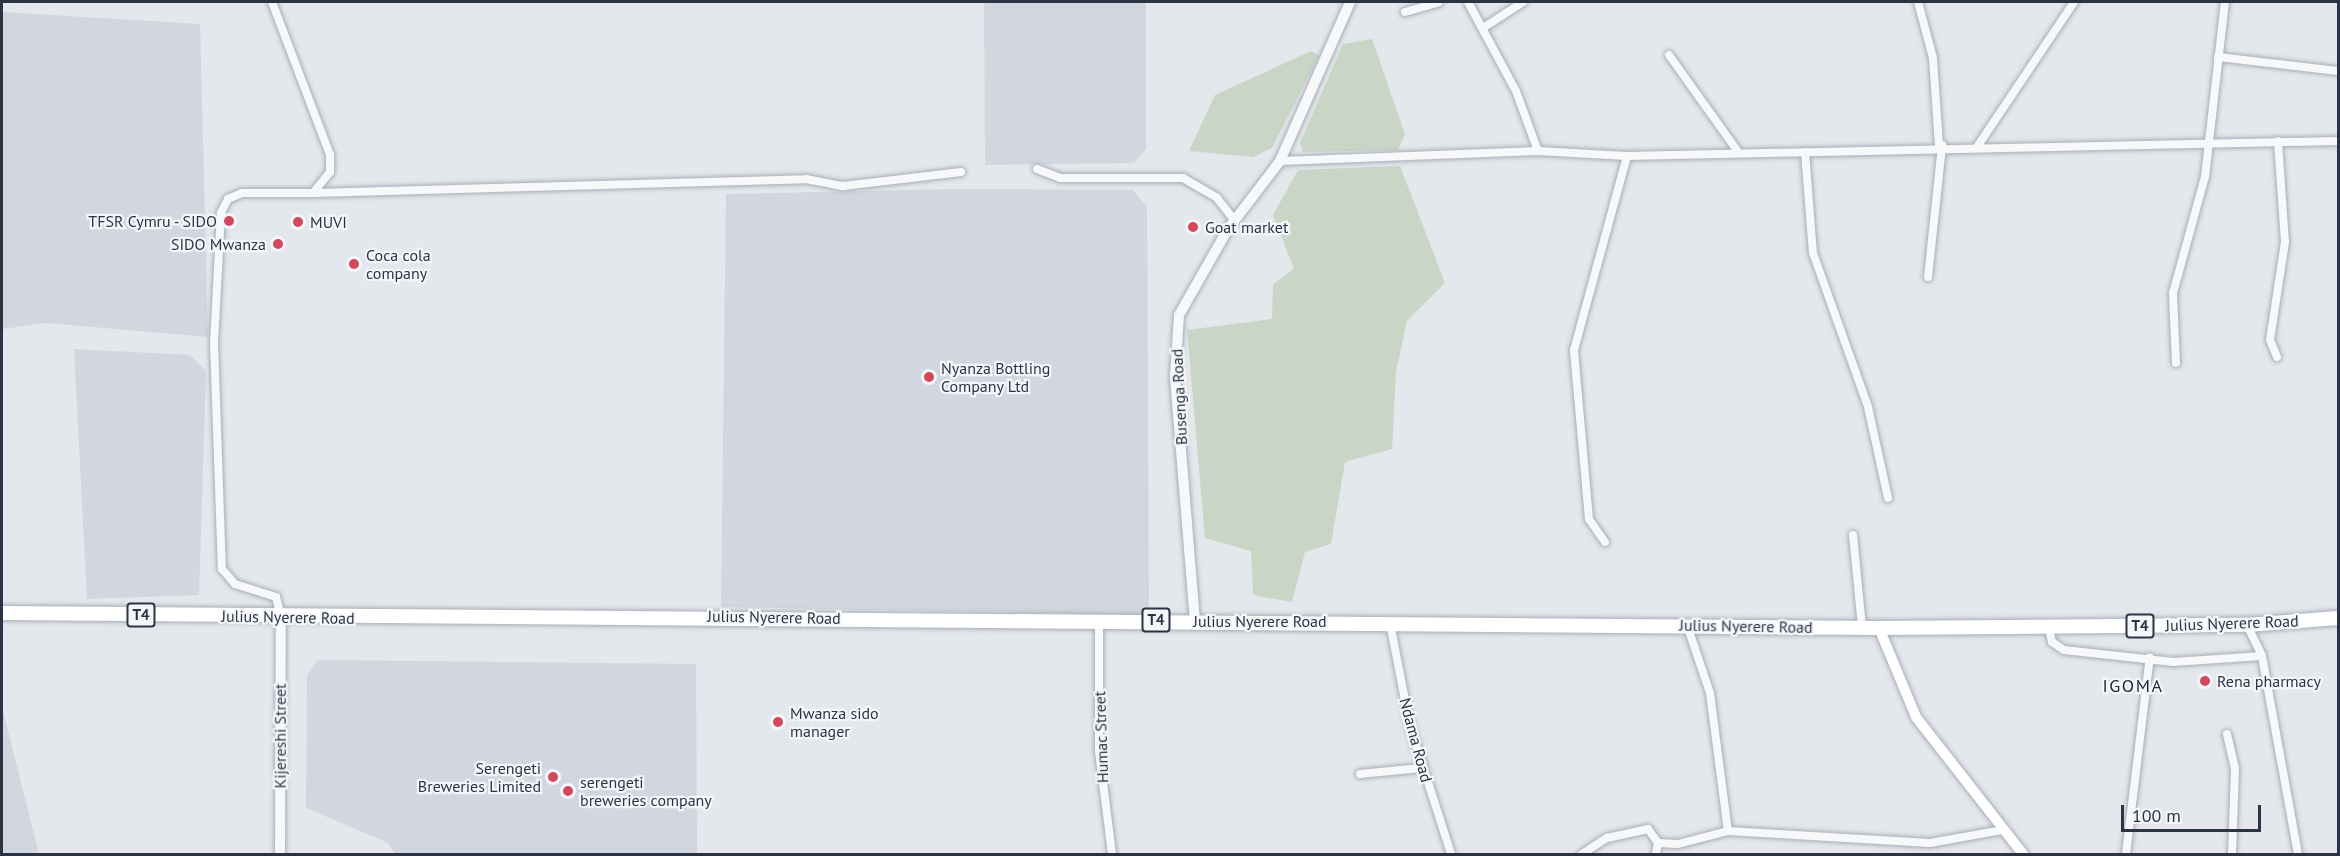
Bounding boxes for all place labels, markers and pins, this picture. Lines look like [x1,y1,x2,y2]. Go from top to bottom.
place label: TFSR Cymru - SIDO [86,211,217,231]
place label: MUVI [310,212,347,232]
marker: TFSR Cymru - SIDO [222,214,236,228]
marker: MUVI [291,215,305,229]
place label: Goat market [1205,217,1288,237]
marker: Goat market [1186,220,1200,234]
place label: SIDO Mwanza [171,234,266,254]
marker: SIDO Mwanza [271,237,285,251]
place label: Coca cola company [366,245,431,283]
marker: Coca cola company [347,257,361,271]
place label: Nyanza Bottling Company Ltd [941,358,1050,396]
marker: Nyanza Bottling Company Ltd [922,370,936,384]
place label: Rena pharmacy [2217,671,2321,691]
marker: Rena pharmacy [2198,674,2212,688]
place label: Mwanza sido manager [790,703,879,741]
marker: Mwanza sido manager [771,715,785,729]
place label: Serengeti Breweries Limited [418,758,541,796]
marker: Serengeti Breweries Limited [546,770,560,784]
place label: serengeti breweries company [580,772,712,810]
marker: serengeti breweries company [561,784,575,798]

